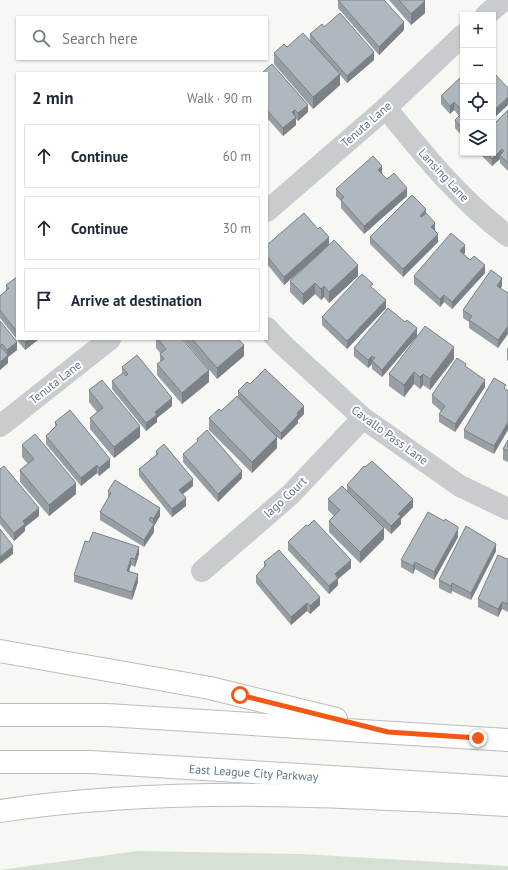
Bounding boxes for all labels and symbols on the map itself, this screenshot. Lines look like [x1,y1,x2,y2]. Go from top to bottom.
street label: Tenuta Lane [338,98,394,150]
street label: Lansing Lane [415,145,473,205]
street label: Tenuta Lane [26,357,84,407]
street label: Cavallo Pass Lane [349,402,431,468]
street label: Iago Court [260,473,310,521]
route start [231,686,249,704]
route end [469,729,487,747]
street label: East League City Parkway [189,761,319,784]

